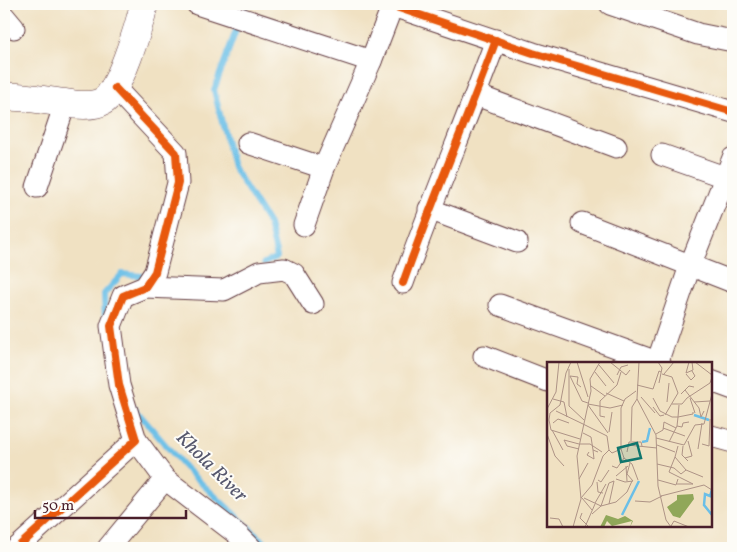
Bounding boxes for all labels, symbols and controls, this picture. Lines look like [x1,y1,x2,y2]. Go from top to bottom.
inset map [547,362,712,527]
water label: Khola River [169,425,254,510]
scale bar [35,487,186,519]
text: 50 m [42,496,74,517]

